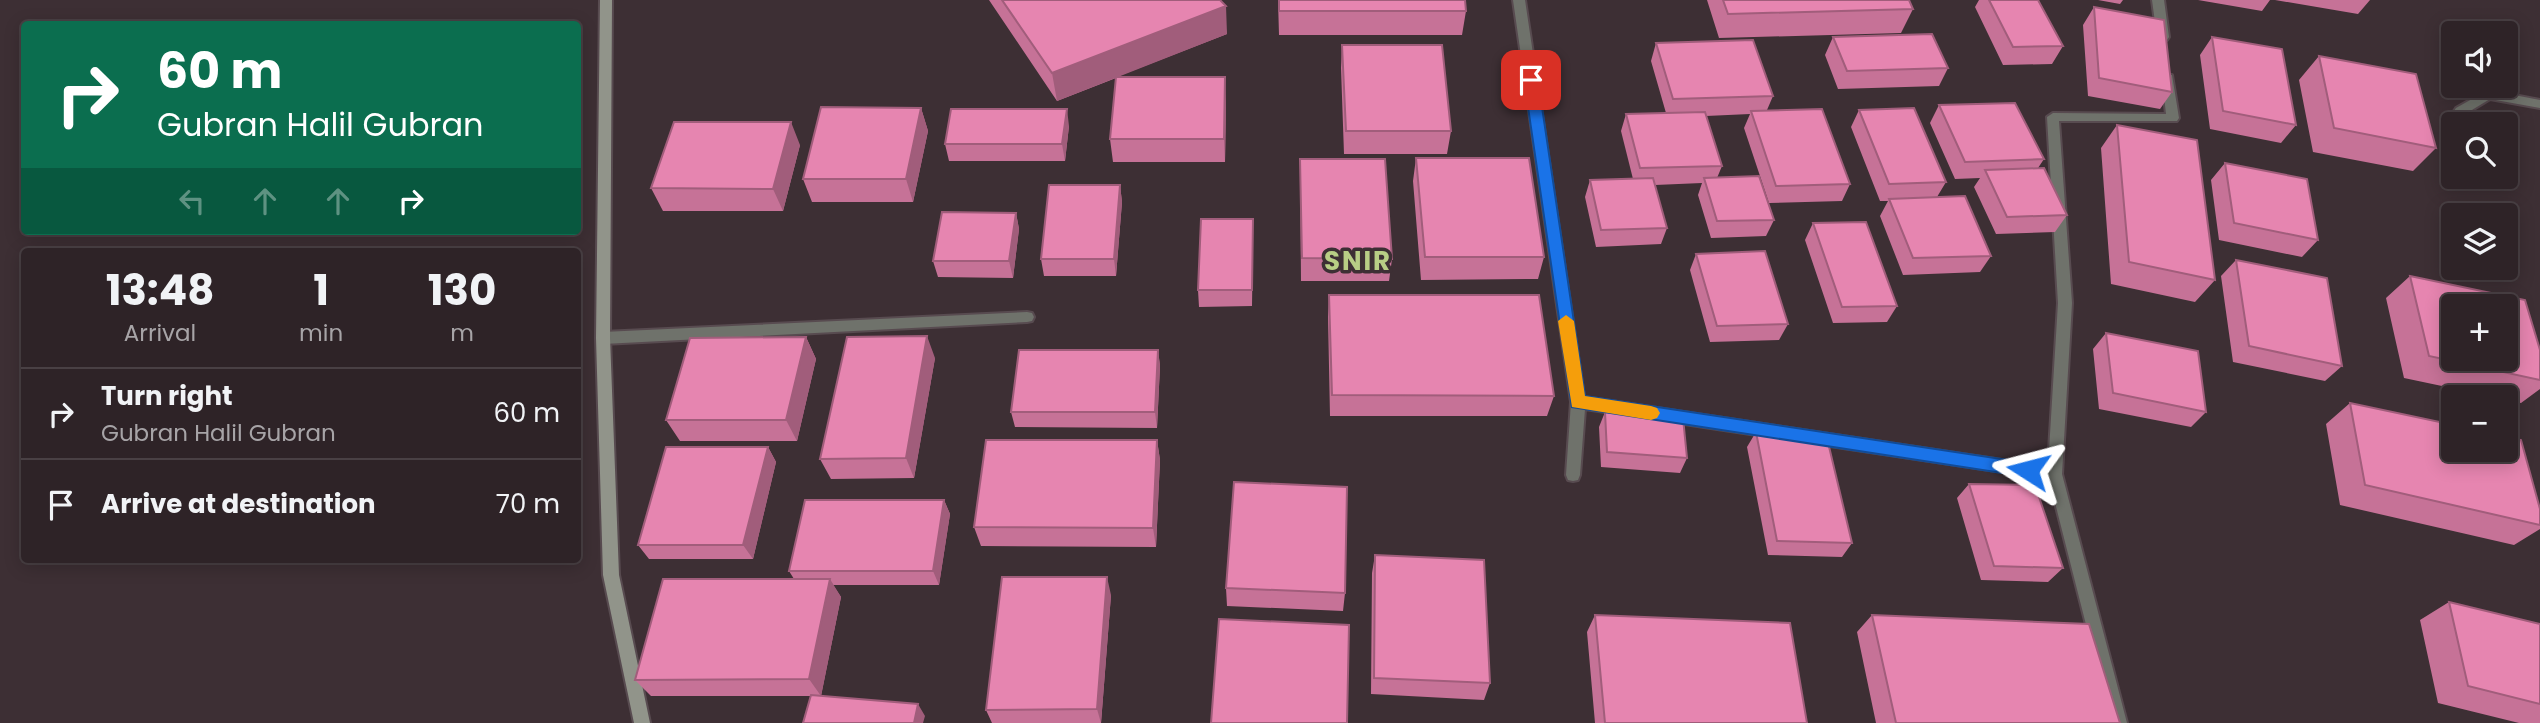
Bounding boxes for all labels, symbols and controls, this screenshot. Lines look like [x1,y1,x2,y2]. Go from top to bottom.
map controls [2441,21,2518,462]
button: sound [2441,21,2518,98]
text: 60 m [157,37,282,105]
icon: right [42,49,133,140]
pin [1501,50,1561,110]
icon: arrive [1512,61,1550,99]
text: Gubran Halil Gubran [157,102,484,147]
button: search [2441,112,2518,189]
icon: left [173,182,211,220]
icon: ahead [246,182,284,220]
icon: ahead [319,182,357,220]
icon: right [392,182,430,220]
button: layers [2441,203,2518,280]
district label: SNIR [1324,243,1392,279]
text: 13:48 [106,261,214,320]
text: 1 [313,261,329,320]
text: 130 [428,261,496,320]
button: + [2441,294,2518,371]
text: Arrival [124,317,196,349]
text: min [299,317,343,349]
text: m [450,317,474,349]
text: Turn right [101,378,233,414]
button: − [2441,385,2518,462]
icon: right [42,395,80,433]
text: 60 m [493,395,560,431]
text: Gubran Halil Gubran [101,417,336,449]
position arrow [1991,433,2065,507]
icon: arrive [42,486,80,524]
text: Arrive at destination [101,486,376,522]
text: 70 m [496,486,560,522]

